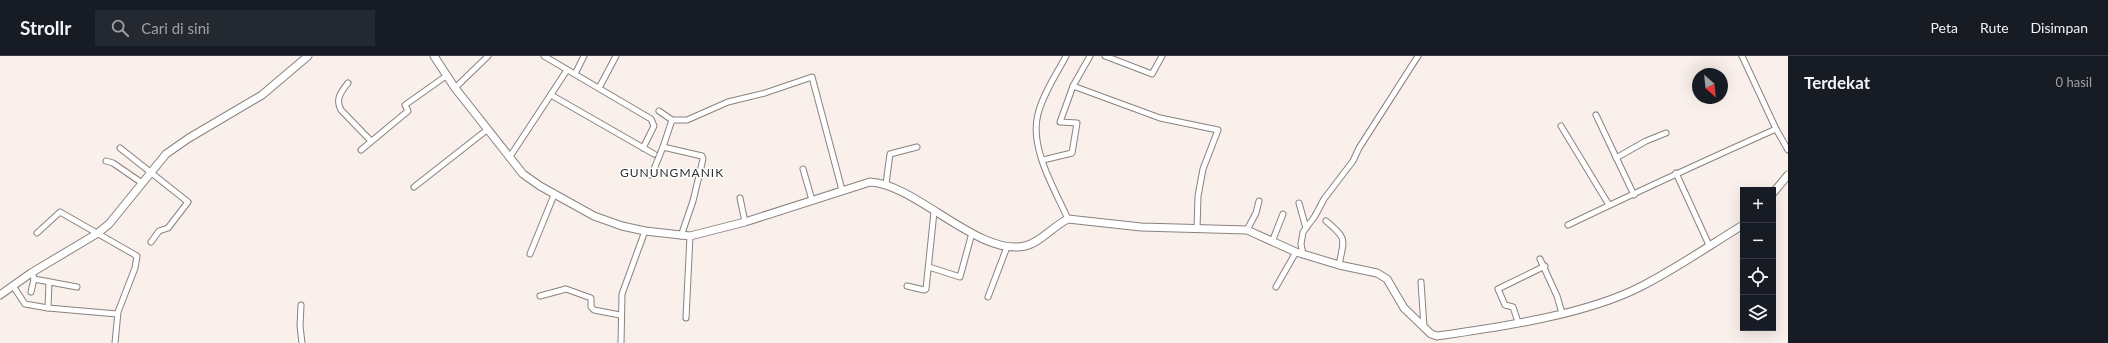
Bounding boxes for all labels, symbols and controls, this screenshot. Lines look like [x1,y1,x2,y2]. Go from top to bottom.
search box [95,10,375,46]
text: Strollr [20,16,71,39]
icon: search [109,17,131,39]
text: Cari di sini [141,19,210,37]
text: Peta [1931,19,1958,36]
text: Rute [1980,19,2009,36]
text: Disimpan [2031,19,2088,36]
north arrow [1692,68,1728,104]
text: Terdekat [1804,72,1870,93]
text: 0 hasil [2056,74,2092,90]
district label: GUNUNGMANIK [620,165,724,180]
map controls [1740,187,1776,331]
button: + [1740,187,1776,223]
button: − [1740,223,1776,259]
button: locate [1740,259,1776,295]
button: layers [1740,295,1776,331]

